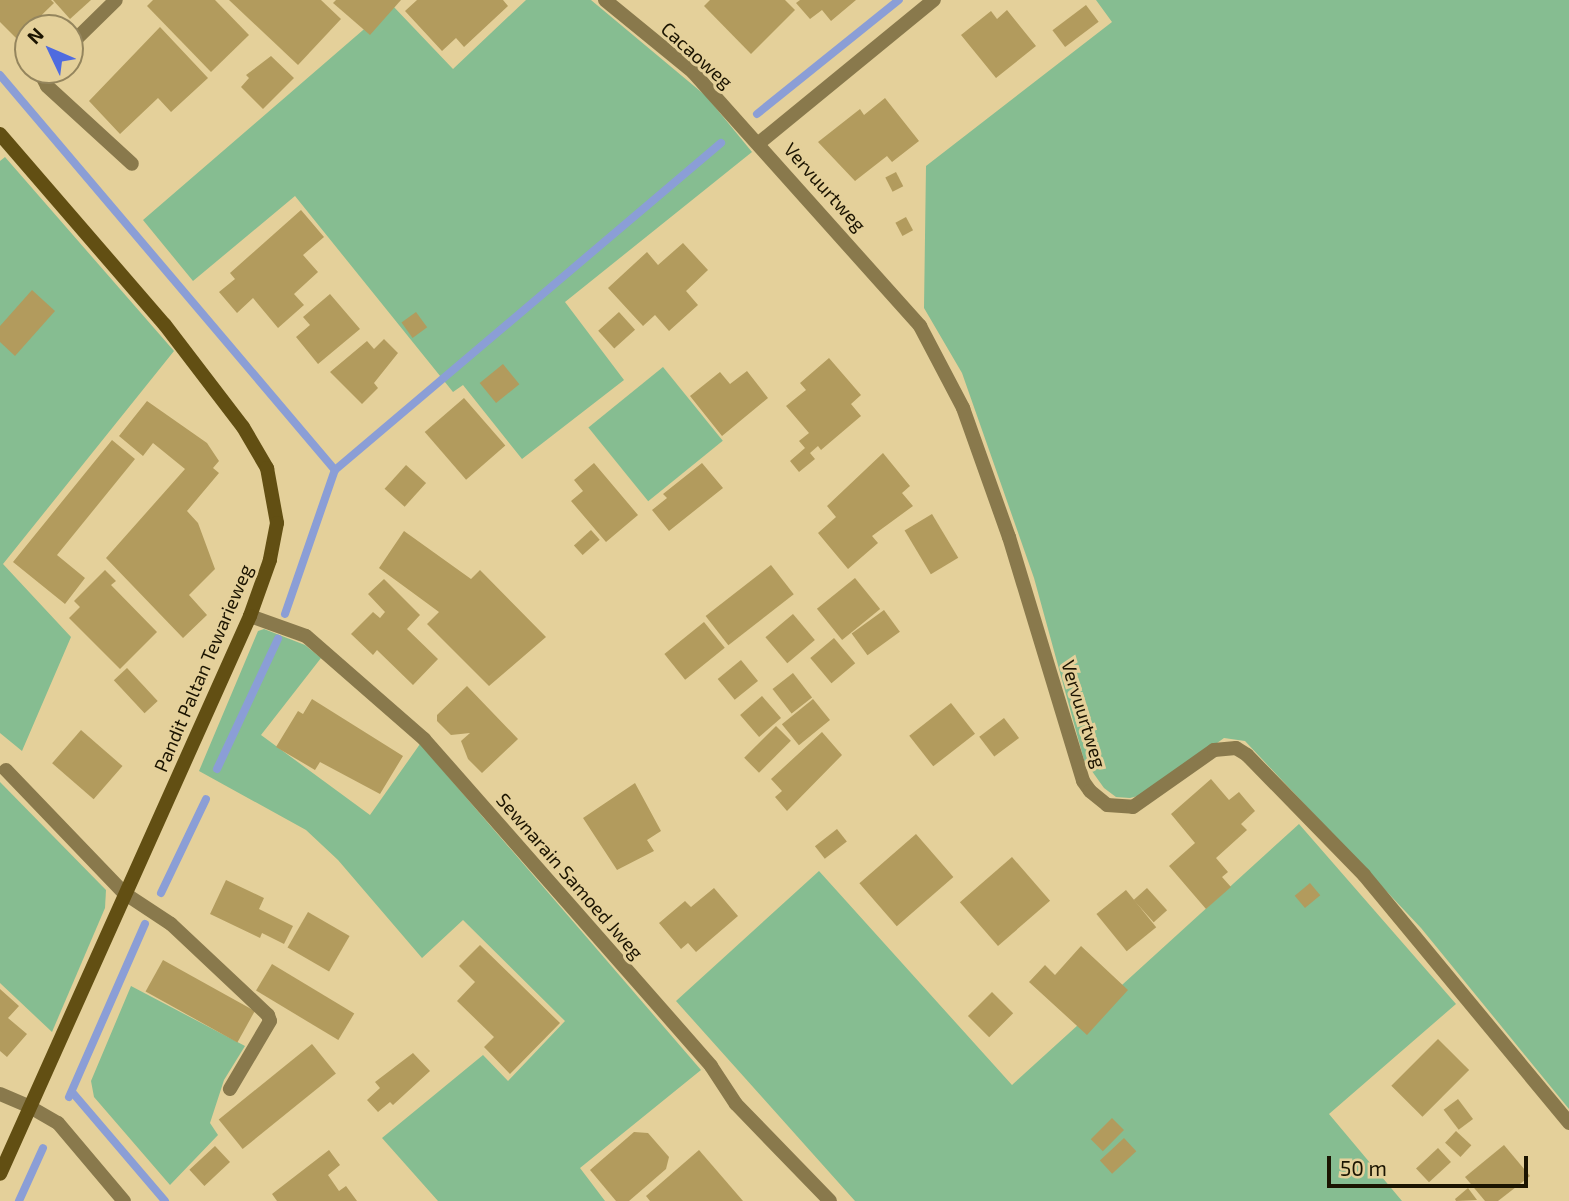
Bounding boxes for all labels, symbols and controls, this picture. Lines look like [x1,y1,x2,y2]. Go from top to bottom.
north arrow [14,14,84,84]
street label: Cacaoweg [657,17,737,93]
text: N [22,23,48,48]
street label: Vervuurtweg [779,138,871,236]
street label: Pandit Paltan Tewarieweg [149,561,257,775]
street label: Vervuurtweg [1057,657,1111,771]
street label: Sewnarain Samoed Jweg [492,788,648,964]
scale bar [1331,1142,1532,1186]
text: 50 m [1340,1155,1387,1180]

